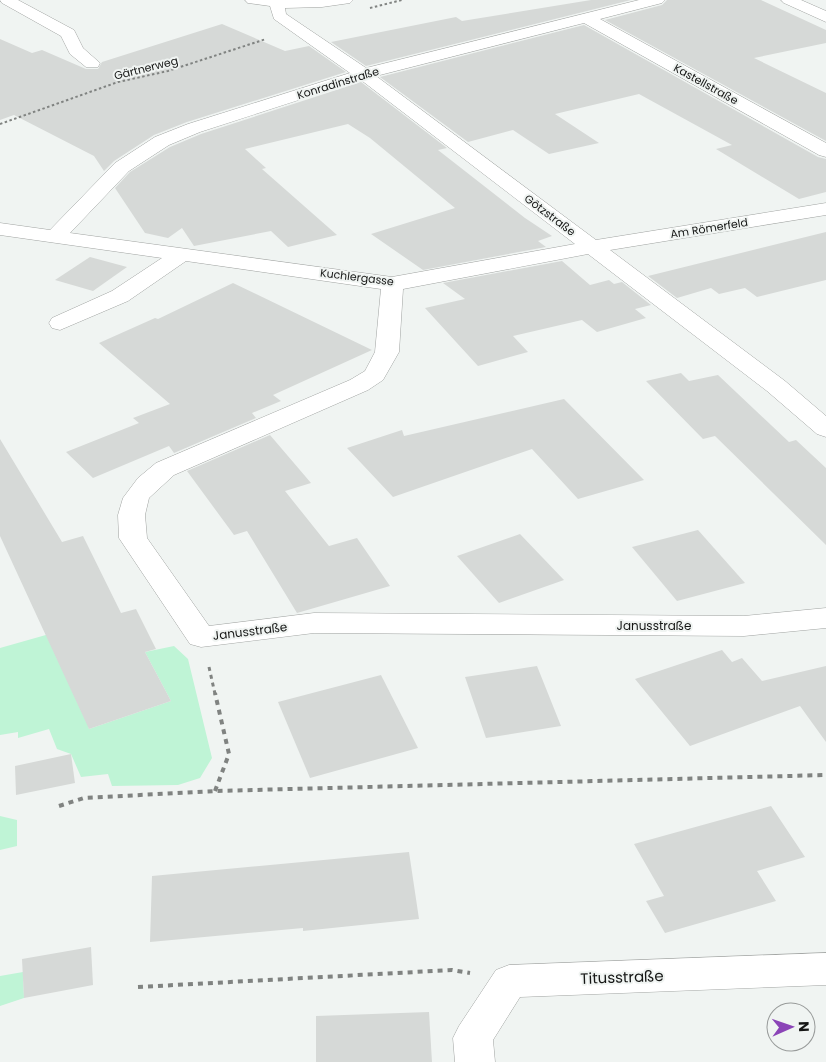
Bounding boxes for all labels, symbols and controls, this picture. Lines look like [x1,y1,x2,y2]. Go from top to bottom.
street label: Gärtnerweg [112,52,180,84]
street label: Kastellstraße [671,60,741,108]
street label: Konradinstraße [295,63,381,103]
street label: Götzstraße [521,190,579,240]
street label: Am Römerfeld [669,214,749,242]
street label: Kuchlergasse [319,265,395,289]
street label: Janusstraße [617,617,691,634]
street label: Janusstraße [212,618,288,644]
street label: Titusstraße [580,965,664,989]
north arrow [766,1002,816,1052]
text: N [794,1021,814,1032]

